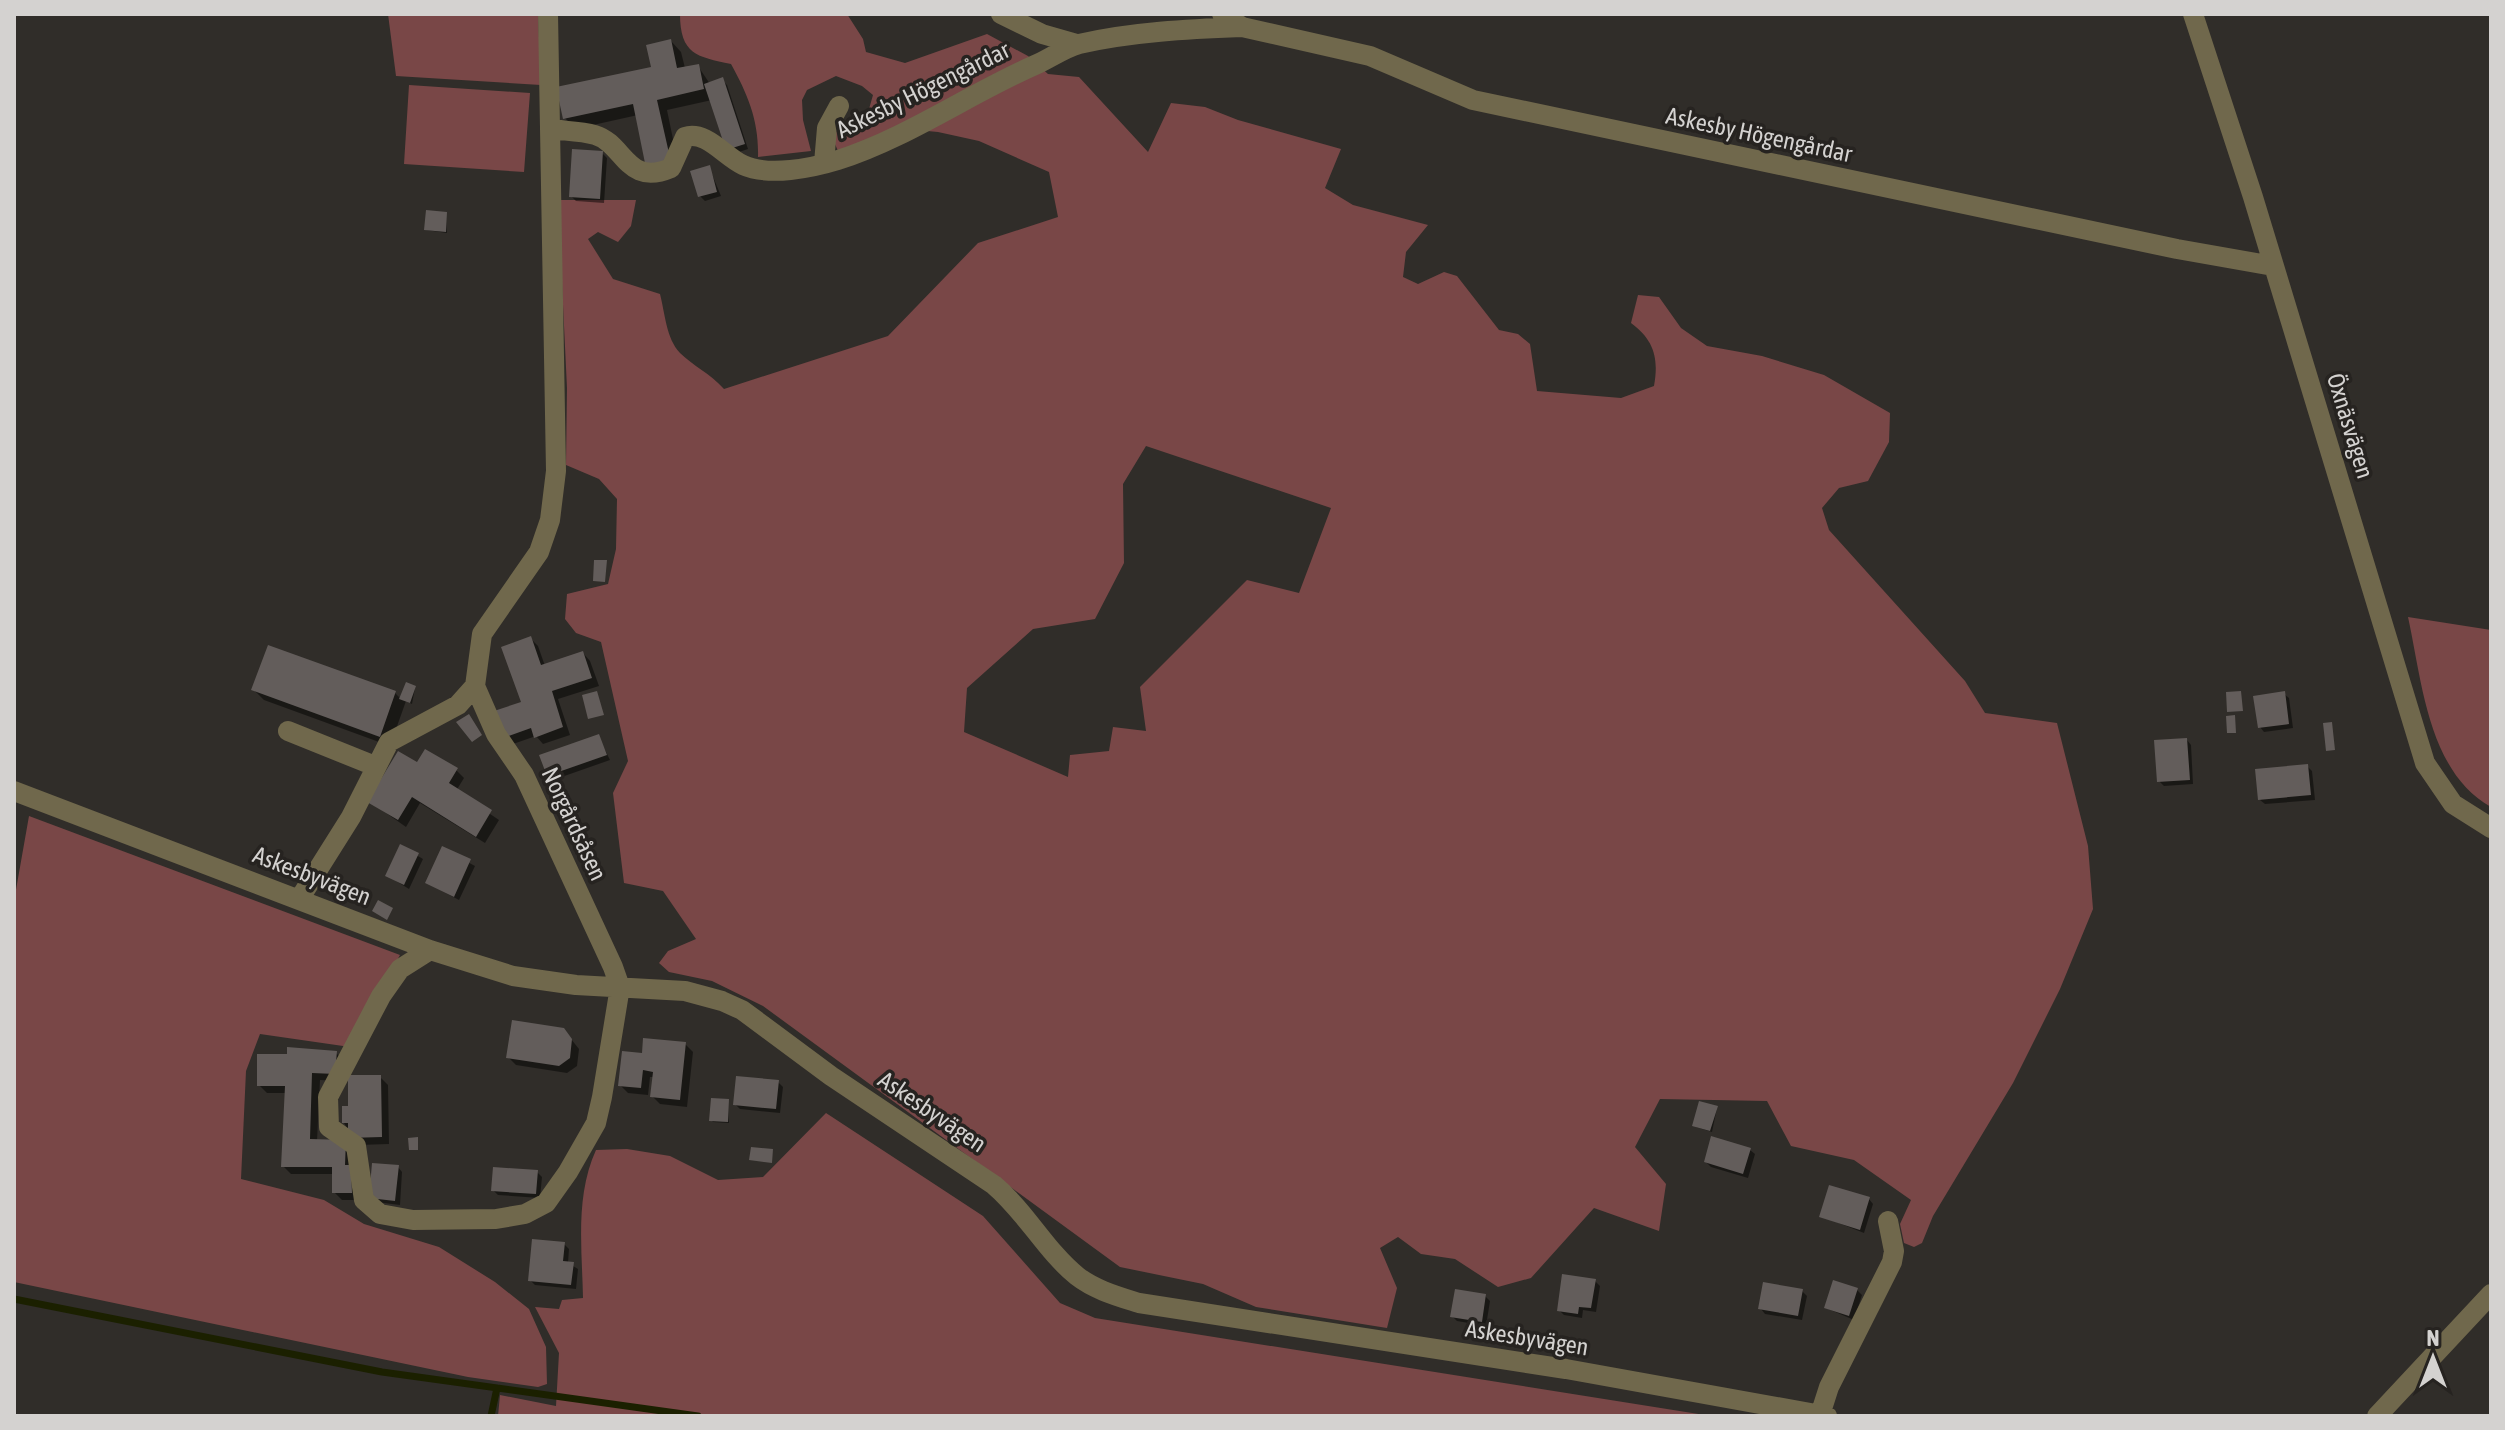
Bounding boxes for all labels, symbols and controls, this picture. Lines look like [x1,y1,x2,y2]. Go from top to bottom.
street label: Askesby Högengårdar [832,36,1015,143]
street label: Askesby Högengårdar [1664,102,1855,168]
street label: Öxnäsvägen [2322,370,2379,482]
street label: Norgårdsåsen [536,763,612,885]
street label: Askesbyvägen [250,841,375,910]
street label: Askesbyvägen [873,1066,991,1157]
street label: Askesbyvägen [1464,1314,1590,1361]
north arrow [2393,1318,2473,1398]
text: N [2427,1325,2439,1351]

